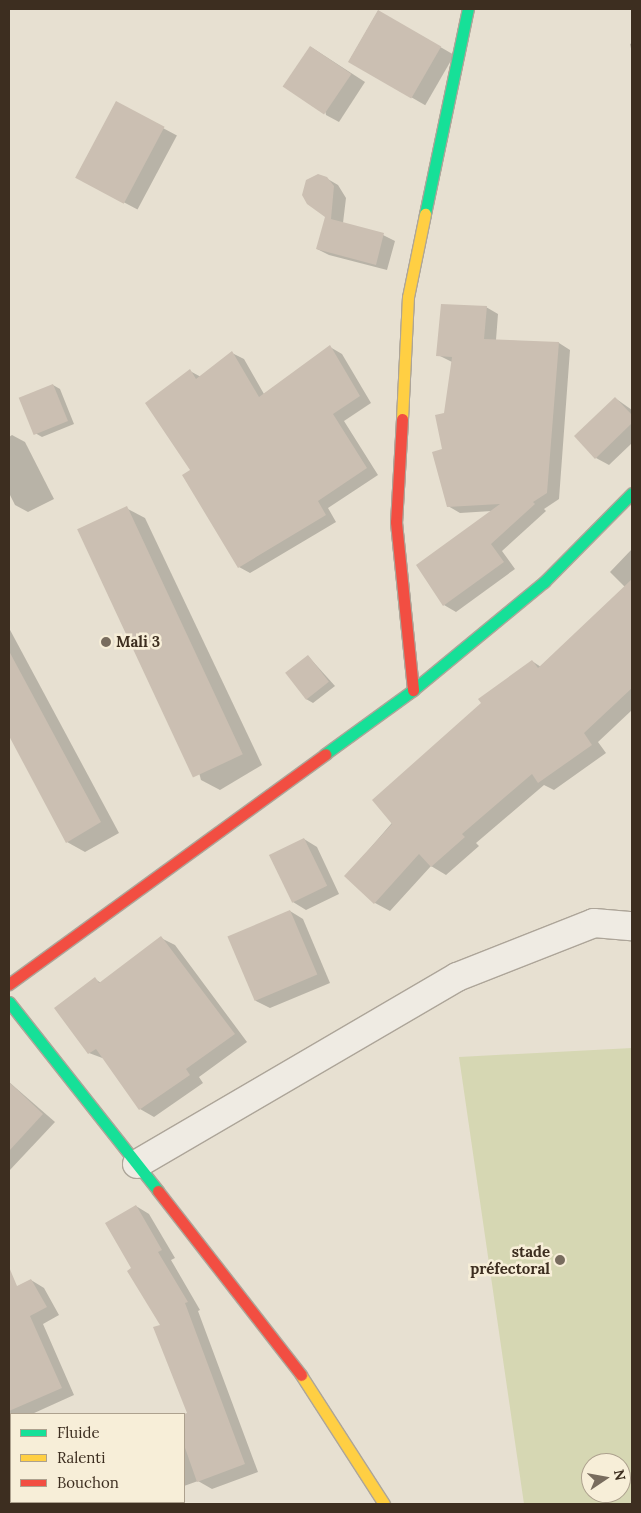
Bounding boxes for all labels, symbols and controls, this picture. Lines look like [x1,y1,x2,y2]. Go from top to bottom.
place label: Mali 3 [116,633,160,651]
marker: Mali 3 [100,636,112,648]
place label: stade préfectoral [470,1242,550,1277]
marker: stade préfectoral [554,1254,566,1266]
legend [10,1413,185,1503]
text: Fluide [57,1423,100,1442]
text: Ralenti [57,1448,105,1467]
north arrow [581,1453,631,1503]
text: N [610,1468,630,1482]
text: Bouchon [57,1473,119,1492]

